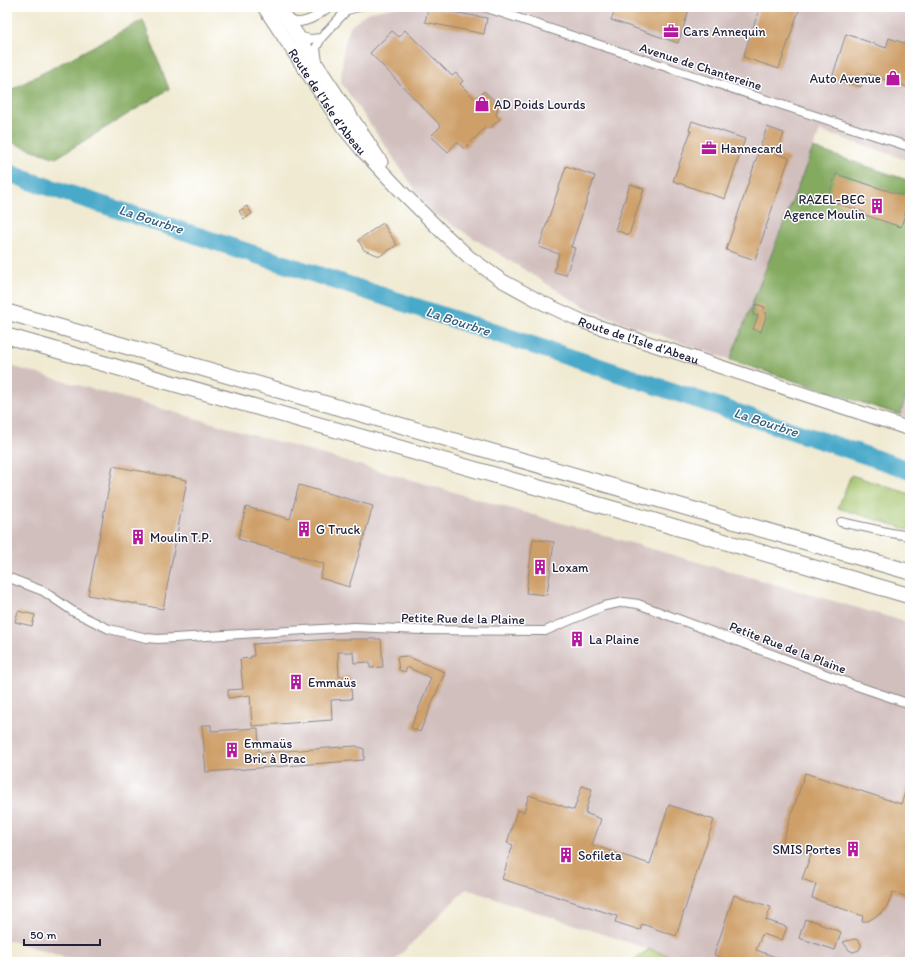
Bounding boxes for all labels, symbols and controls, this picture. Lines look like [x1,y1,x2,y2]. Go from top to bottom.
office icon: Cars Annequin [662,22,680,40]
place label: Cars Annequin [683,24,766,39]
street label: Avenue de Chantereine [638,40,764,93]
street label: Route de l'Isle d'Abeau [285,46,370,158]
shop icon: Auto Avenue [884,69,902,87]
place label: Auto Avenue [810,71,881,86]
shop icon: AD Poids Lourds [473,95,491,113]
place label: AD Poids Lourds [494,97,586,112]
office icon: Hannecard [700,139,718,157]
place label: Hannecard [721,141,782,156]
place label: RAZEL-BEC Agence Moulin [784,192,865,222]
building icon: RAZEL-BEC Agence Moulin [868,197,886,215]
water label: La Bourbre [117,201,186,238]
water label: La Bourbre [424,303,493,340]
street label: Route de l'Isle d'Abeau [576,313,701,367]
water label: La Bourbre [732,404,801,441]
building icon: G Truck [295,520,313,538]
place label: G Truck [316,522,360,537]
building icon: Moulin T.P. [129,528,147,546]
place label: Moulin T.P. [150,530,212,545]
building icon: Loxam [531,558,549,576]
place label: Loxam [552,560,589,575]
street label: Petite Rue de la Plaine [401,610,525,627]
street label: Petite Rue de la Plaine [727,618,848,677]
building icon: La Plaine [568,630,586,648]
place label: La Plaine [589,632,639,647]
building icon: Emmaüs [287,673,305,691]
place label: Emmaüs [308,675,357,690]
place label: Emmaüs Bric à Brac [244,736,306,766]
building icon: Emmaüs Bric à Brac [223,741,241,759]
building icon: SMIS Portes [844,840,862,858]
place label: SMIS Portes [772,842,841,857]
building icon: Sofileta [557,846,575,864]
place label: Sofileta [578,848,622,863]
scale bar [24,921,100,947]
text: 50 m [30,928,56,942]

